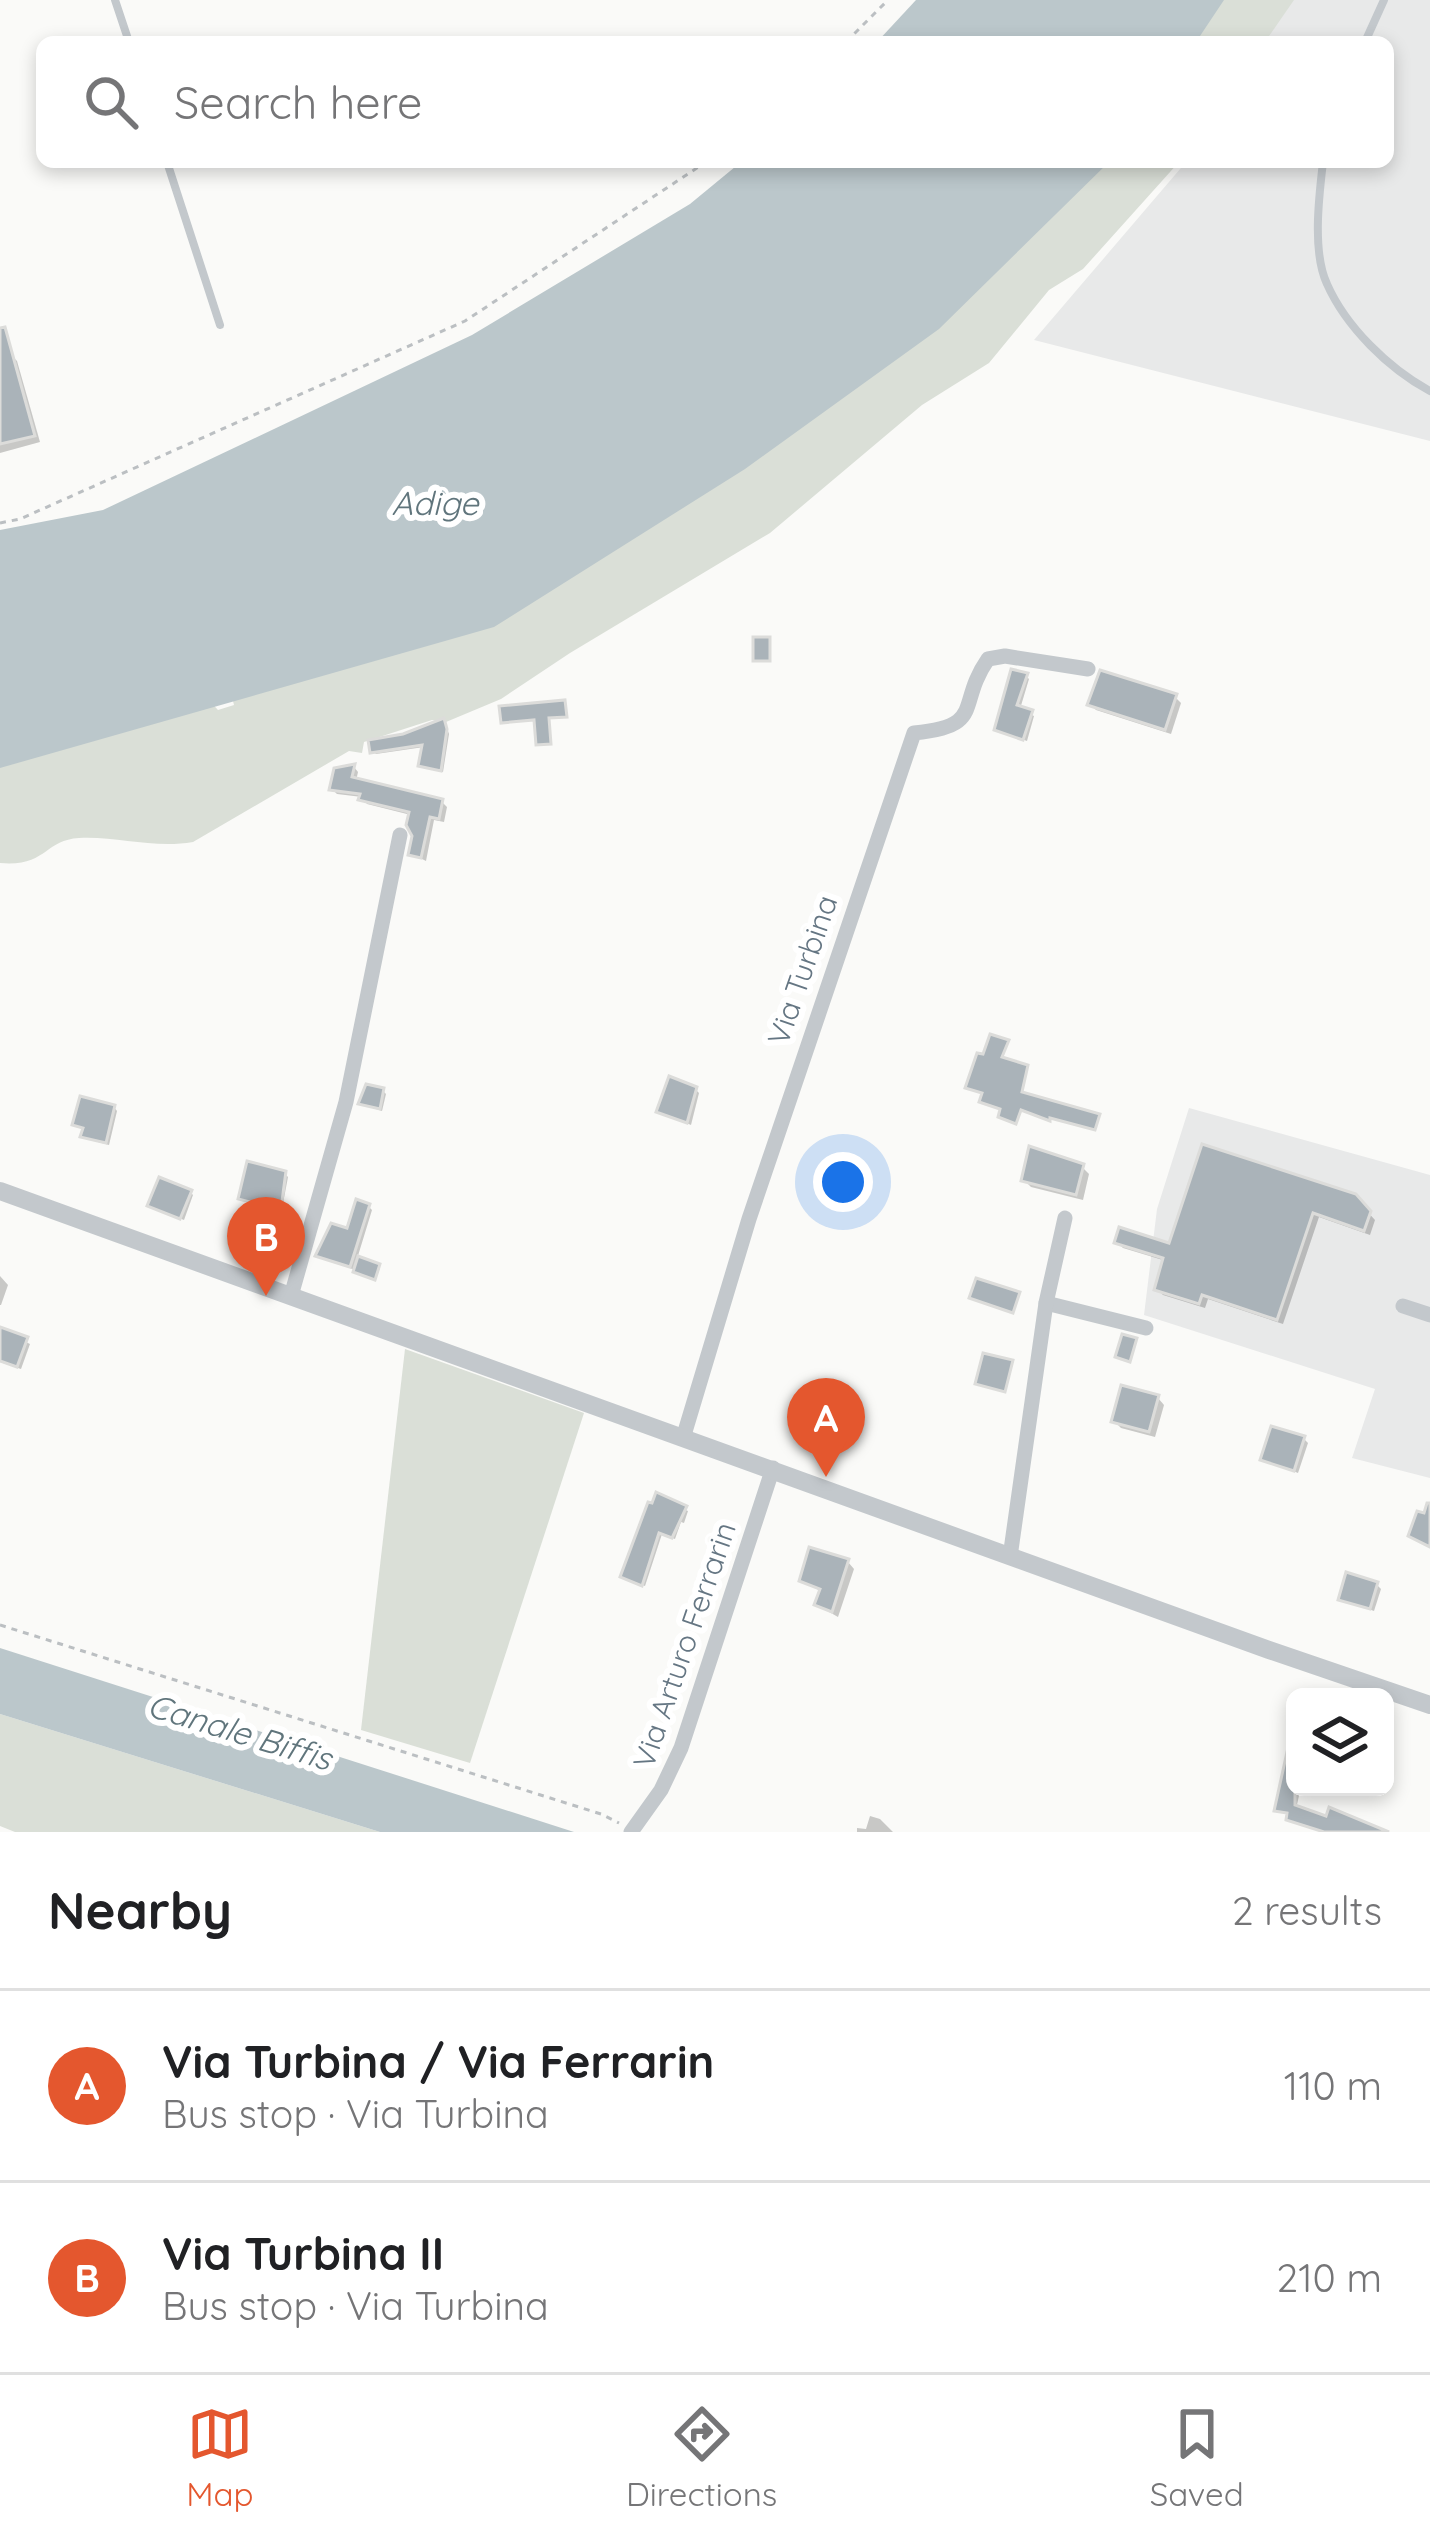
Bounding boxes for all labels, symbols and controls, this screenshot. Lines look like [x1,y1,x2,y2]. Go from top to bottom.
search box [36,36,1394,168]
icon: search [78,69,144,135]
text: Search here [174,74,422,130]
water label: Adige [392,482,480,523]
street label: Via Turbina [759,890,845,1050]
your location [813,1152,873,1212]
pin: B [227,1197,305,1296]
pin: A [787,1378,865,1477]
street label: Via Arturo Ferrarin [624,1517,744,1773]
water label: Canale Biffis [143,1684,339,1779]
map controls [1286,1688,1394,1796]
button: layers [1286,1688,1394,1796]
text: Nearby [48,1878,232,1942]
text: 2 results [1232,1886,1382,1935]
text: Via Turbina / Via Ferrarin [162,2033,714,2089]
text: A [75,2061,99,2110]
text: 110 m [1284,2061,1382,2110]
text: Bus stop · Via Turbina [162,2089,549,2138]
text: Via Turbina II [162,2225,444,2281]
text: B [74,2253,100,2302]
text: 210 m [1277,2253,1382,2302]
text: Bus stop · Via Turbina [162,2281,549,2330]
tab: Map [186,2401,254,2514]
tab: Directions [626,2401,777,2514]
tab: Saved [1150,2401,1244,2514]

